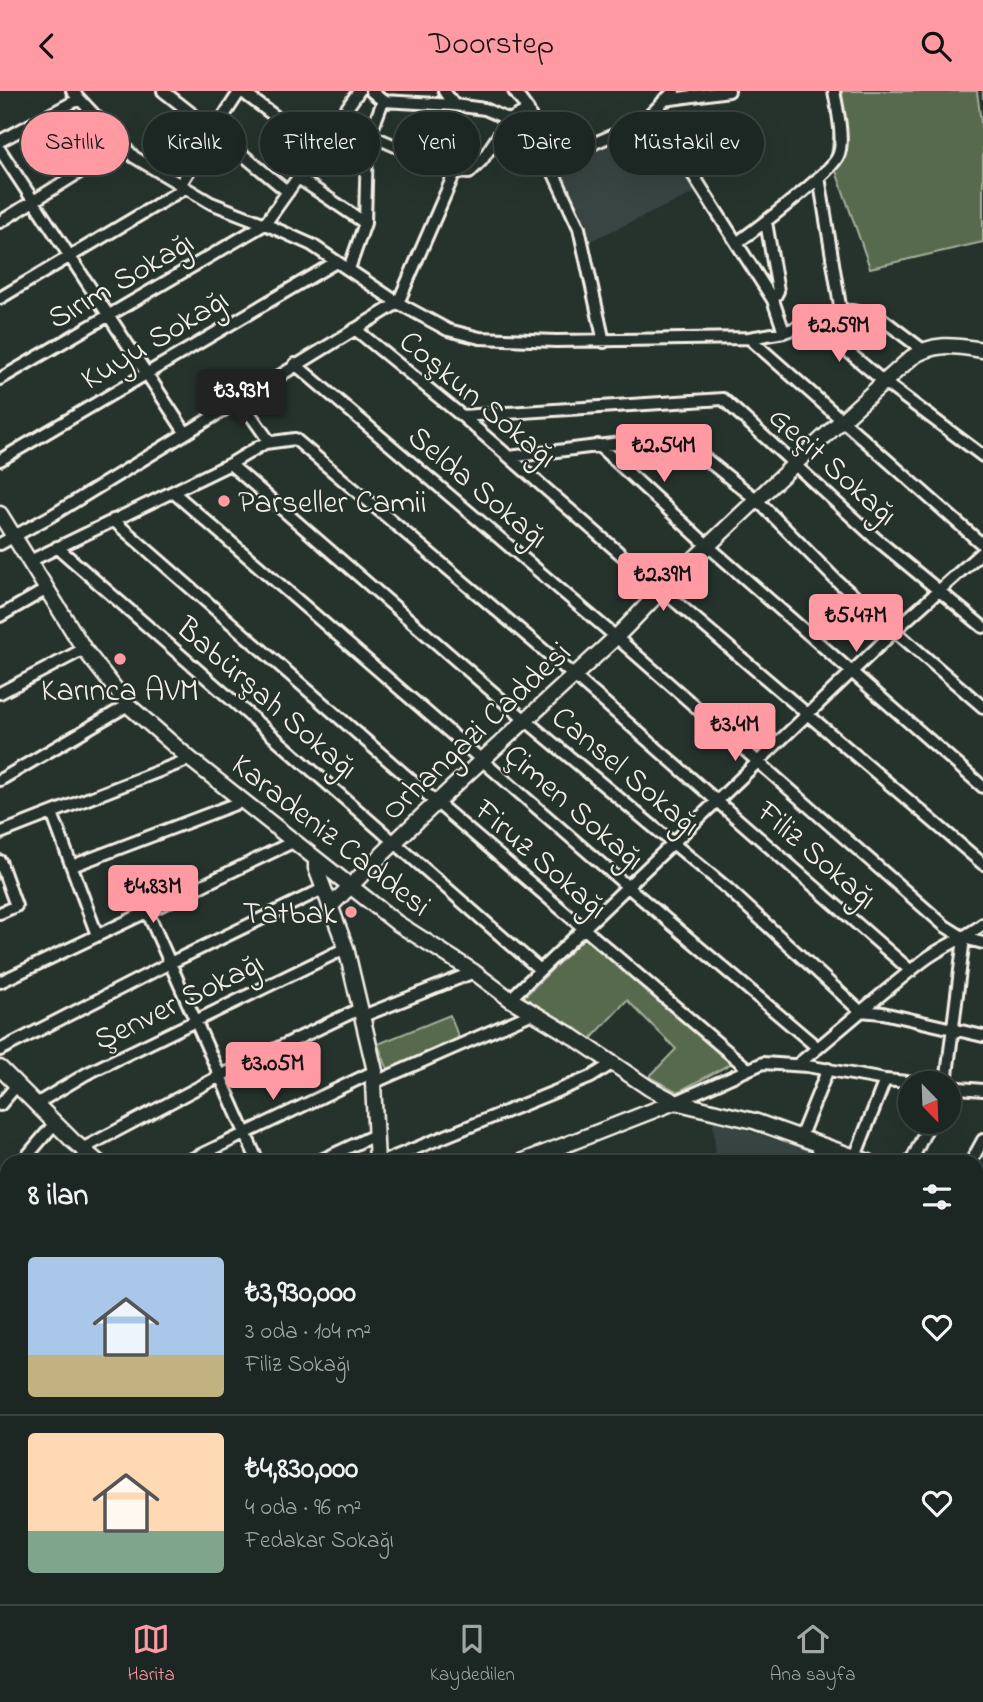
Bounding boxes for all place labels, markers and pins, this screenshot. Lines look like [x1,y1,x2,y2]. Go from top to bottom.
pin: ₺2.59M [782,305,896,364]
pin: ₺3.93M [185,369,299,429]
pin: ₺2.54M [607,425,721,484]
place label: Parseller Camii [238,481,427,528]
marker: Parseller Camii [216,493,232,509]
pin: ₺2.39M [606,553,720,613]
pin: ₺5.47M [799,595,913,654]
marker: Karınca AVM [112,651,128,667]
place label: Karınca AVM [41,669,199,716]
pin: ₺3.4M [686,703,784,763]
pin: ₺4.83M [96,865,210,925]
place label: Tatbak [242,892,338,939]
marker: Tatbak [343,904,359,920]
pin: ₺3.05M [216,1042,330,1102]

